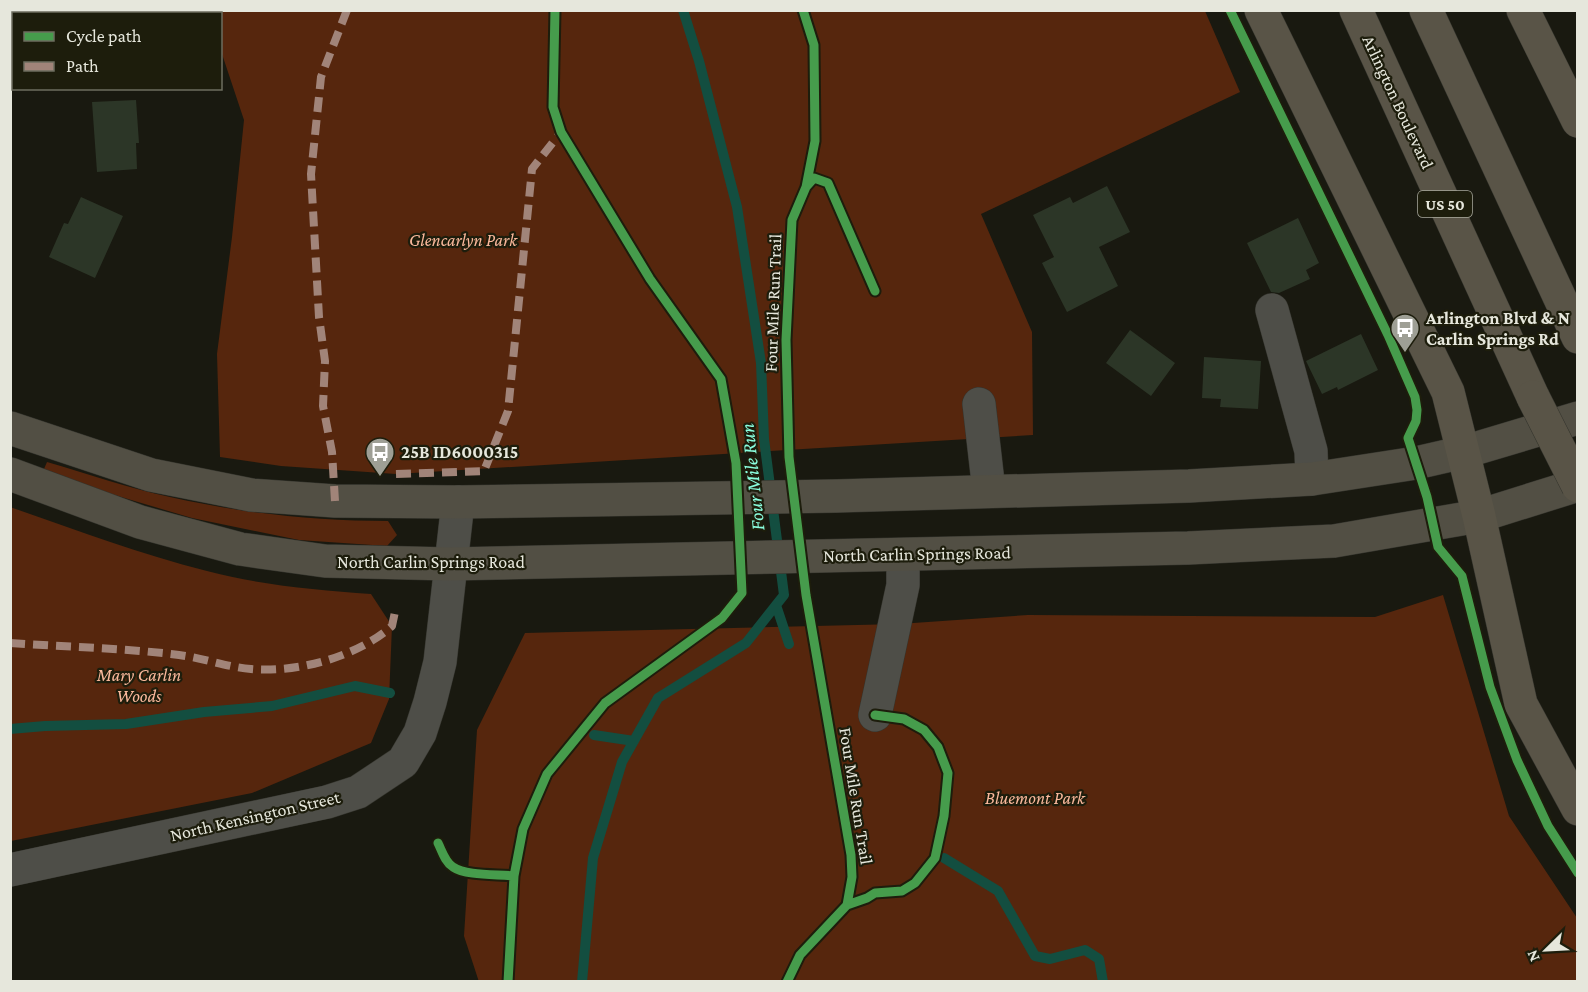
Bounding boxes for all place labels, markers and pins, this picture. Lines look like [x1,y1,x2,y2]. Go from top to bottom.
place label: Arlington Blvd & N Carlin Springs Rd [1425,308,1570,349]
bus stop icon: Arlington Blvd & N Carlin Springs Rd [1389,312,1421,354]
bus stop icon: 25B ID6000315 [364,436,396,478]
place label: 25B ID6000315 [401,442,518,462]

